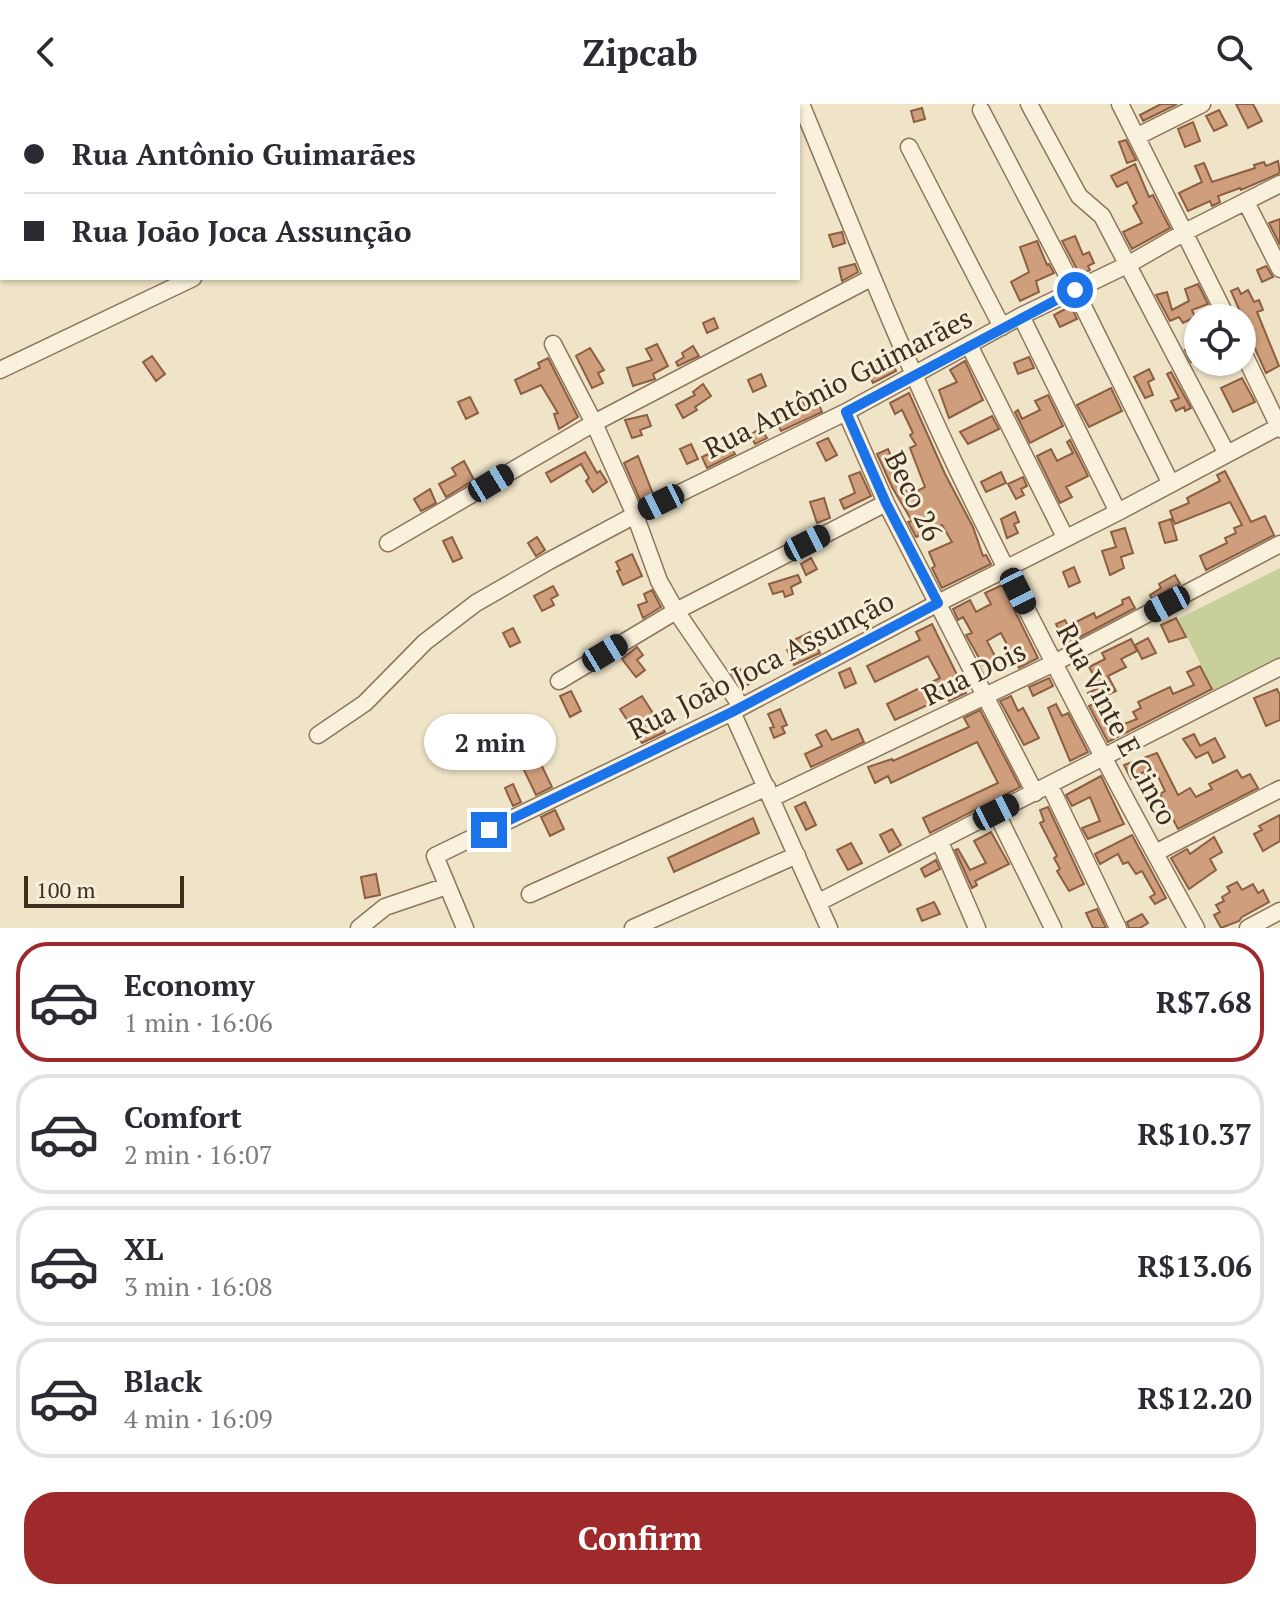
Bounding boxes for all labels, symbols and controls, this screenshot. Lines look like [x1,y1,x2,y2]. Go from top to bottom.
text: Zipcab [582,29,698,76]
icon: back [24,30,68,74]
icon: search [1212,30,1256,74]
text: Rua Antônio Guimarães [72,134,416,174]
text: Rua João Joca Assunção [72,211,412,251]
route start [1057,272,1093,308]
street label: Rua Antônio Guimarães [697,299,978,466]
map controls [1184,304,1256,376]
button: locate [1184,304,1256,376]
street label: Beco 26 [877,445,952,547]
car [464,460,518,506]
car [634,481,688,523]
car [780,521,834,565]
car [996,564,1040,618]
street label: Rua João Joca Assunção [622,581,900,748]
car [1140,582,1194,626]
street label: Rua Vinte E Cinco [1049,616,1186,831]
car [578,630,632,676]
street label: Rua Dois [916,632,1032,713]
callout: 2 min [423,714,555,770]
text: 2 min [454,725,526,759]
car [969,790,1023,834]
route end [471,812,507,848]
scale bar [24,872,184,908]
text: 100 m [36,875,96,904]
text: Economy [124,965,255,1005]
icon: car [28,966,100,1038]
text: R$7.68 [1156,982,1252,1022]
text: 1 min · 16:06 [124,1005,273,1039]
text: Comfort [124,1097,242,1137]
icon: car [28,1098,100,1170]
text: R$10.37 [1137,1114,1252,1154]
text: 2 min · 16:07 [124,1137,273,1171]
text: XL [124,1229,163,1269]
icon: car [28,1230,100,1302]
text: R$13.06 [1137,1246,1252,1286]
text: 3 min · 16:08 [124,1269,273,1303]
text: Black [124,1361,202,1401]
icon: car [28,1362,100,1434]
text: R$12.20 [1137,1378,1252,1418]
text: 4 min · 16:09 [124,1401,273,1435]
button: Confirm [24,1492,1256,1584]

